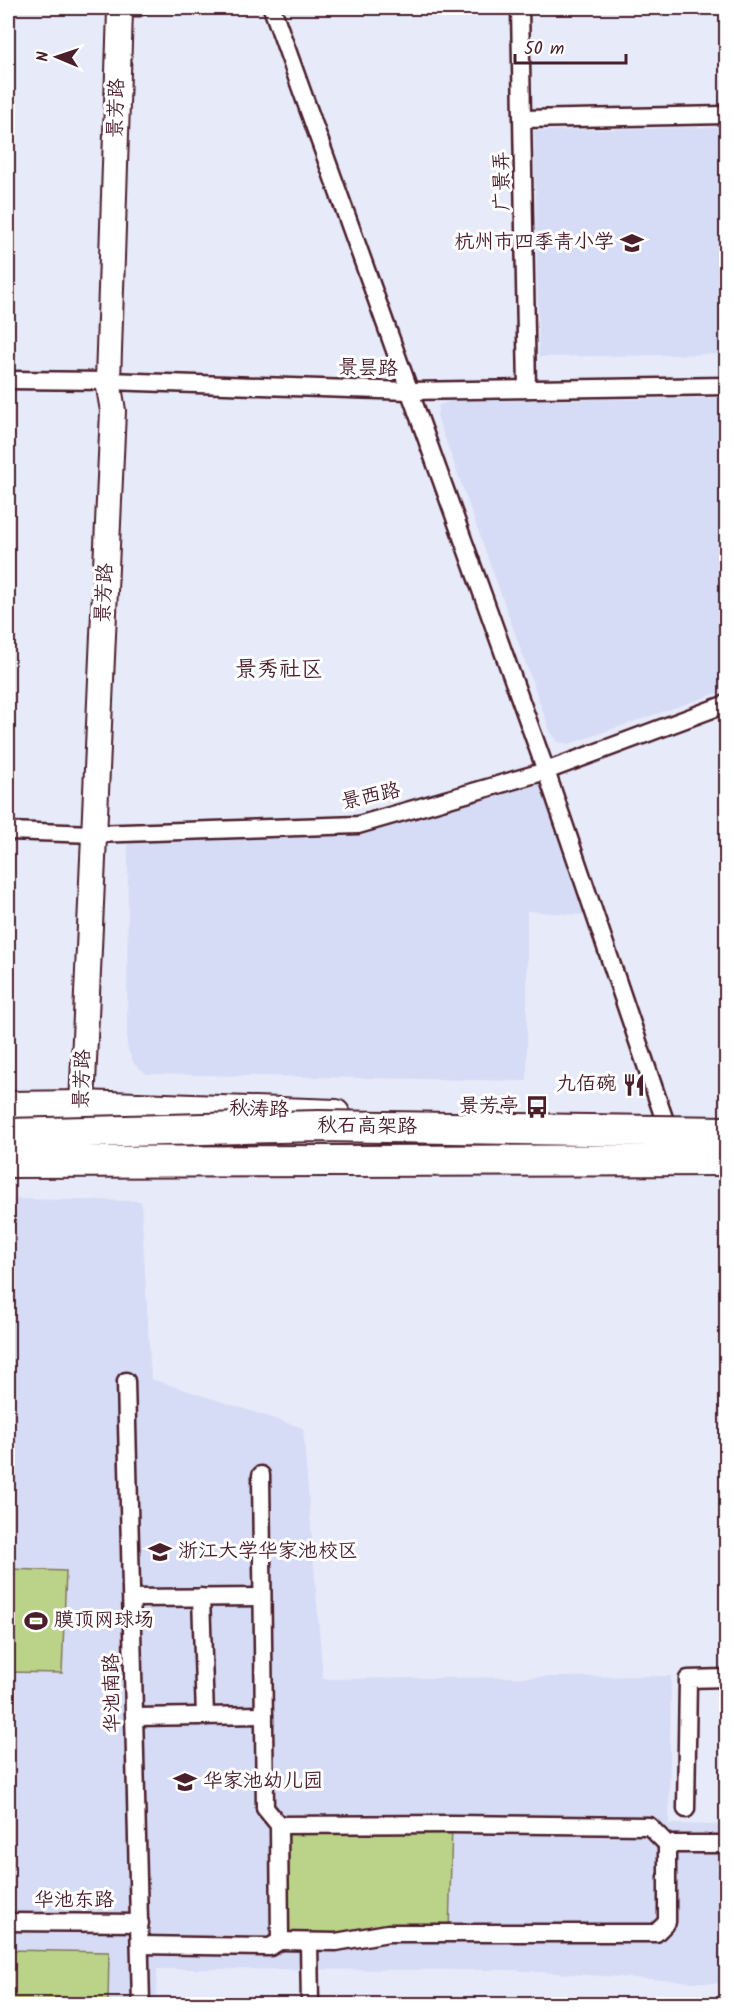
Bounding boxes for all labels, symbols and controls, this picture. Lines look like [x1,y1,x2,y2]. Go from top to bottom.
north arrow [27,27,87,87]
scale bar [515,27,626,65]
text: 50 m [524,35,564,64]
text: N [31,51,56,62]
street label: 景芳路 [100,76,134,139]
street label: 广景弄 [486,151,520,211]
place label: 杭州市四季青小学 [454,227,614,259]
school or university icon: 杭州市四季青小学 [619,230,645,256]
street label: 景昙路 [337,352,400,386]
street label: 景芳路 [87,561,123,624]
district label: 景秀社区 [235,653,323,688]
street label: 景西路 [338,775,405,819]
street label: 景芳路 [66,1047,100,1110]
place label: 九佰碗 [556,1069,616,1101]
restaurant icon: 九佰碗 [621,1072,647,1098]
place label: 景芳亭 [459,1091,519,1123]
street label: 秋涛路 [228,1093,291,1127]
bus stop icon: 景芳亭 [524,1094,550,1120]
street label: 秋石高架路 [317,1110,418,1144]
place label: 浙江大学华家池校区 [178,1536,358,1568]
school or university icon: 浙江大学华家池校区 [147,1539,173,1565]
place label: 膜顶网球场 [54,1605,154,1637]
sports icon: 膜顶网球场 [23,1608,49,1634]
street label: 华池南路 [96,1652,130,1733]
place label: 华家池幼儿园 [203,1766,323,1798]
school or university icon: 华家池幼儿园 [172,1769,198,1795]
street label: 华池东路 [34,1885,115,1917]

